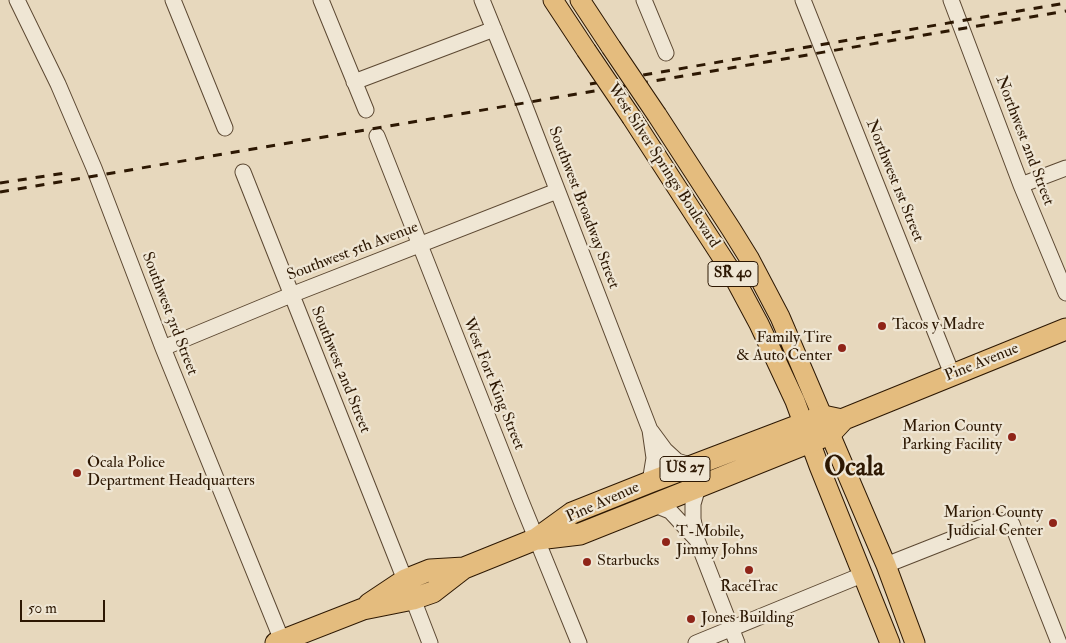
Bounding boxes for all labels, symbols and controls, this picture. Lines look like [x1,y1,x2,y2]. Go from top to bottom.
street label: Northwest 2nd Street [990,73,1058,209]
street label: West Silver Springs Boulevard [603,80,723,252]
street label: Northwest 1st Street [861,117,927,245]
street label: Southwest Broadway Street [543,124,623,292]
street label: Southwest 5th Avenue [285,218,421,286]
street label: Southwest 3rd Street [137,250,201,378]
road number: SR 40 [708,262,758,286]
street label: Southwest 2nd Street [306,304,374,436]
street label: West Fort King Street [458,315,528,453]
place label: Tacos y Madre [892,316,984,336]
marker: Tacos y Madre [876,320,888,332]
place label: Family Tire & Auto Center [736,329,832,367]
street label: Pine Avenue [942,339,1022,387]
marker: Family Tire & Auto Center [836,342,848,354]
place label: Marion County Parking Facility [902,418,1002,456]
marker: Marion County Parking Facility [1006,431,1018,443]
district label: Ocala [824,453,884,485]
place label: Ocala Police Department Headquarters [87,454,255,492]
road number: US 27 [660,456,710,482]
marker: Ocala Police Department Headquarters [71,467,83,479]
street label: Pine Avenue [563,478,643,528]
place label: Marion County Judicial Center [944,504,1043,542]
marker: Marion County Judicial Center [1047,517,1059,529]
place label: T-Mobile, Jimmy Johns [676,523,758,561]
marker: T-Mobile, Jimmy Johns [660,536,672,548]
place label: Starbucks [597,552,659,572]
marker: Starbucks [581,556,593,568]
marker: RaceTrac [743,564,755,576]
place label: RaceTrac [720,578,778,598]
scale bar [22,590,108,622]
text: 50 m [28,599,57,618]
place label: Jones Building [701,609,794,629]
marker: Jones Building [685,613,697,625]

